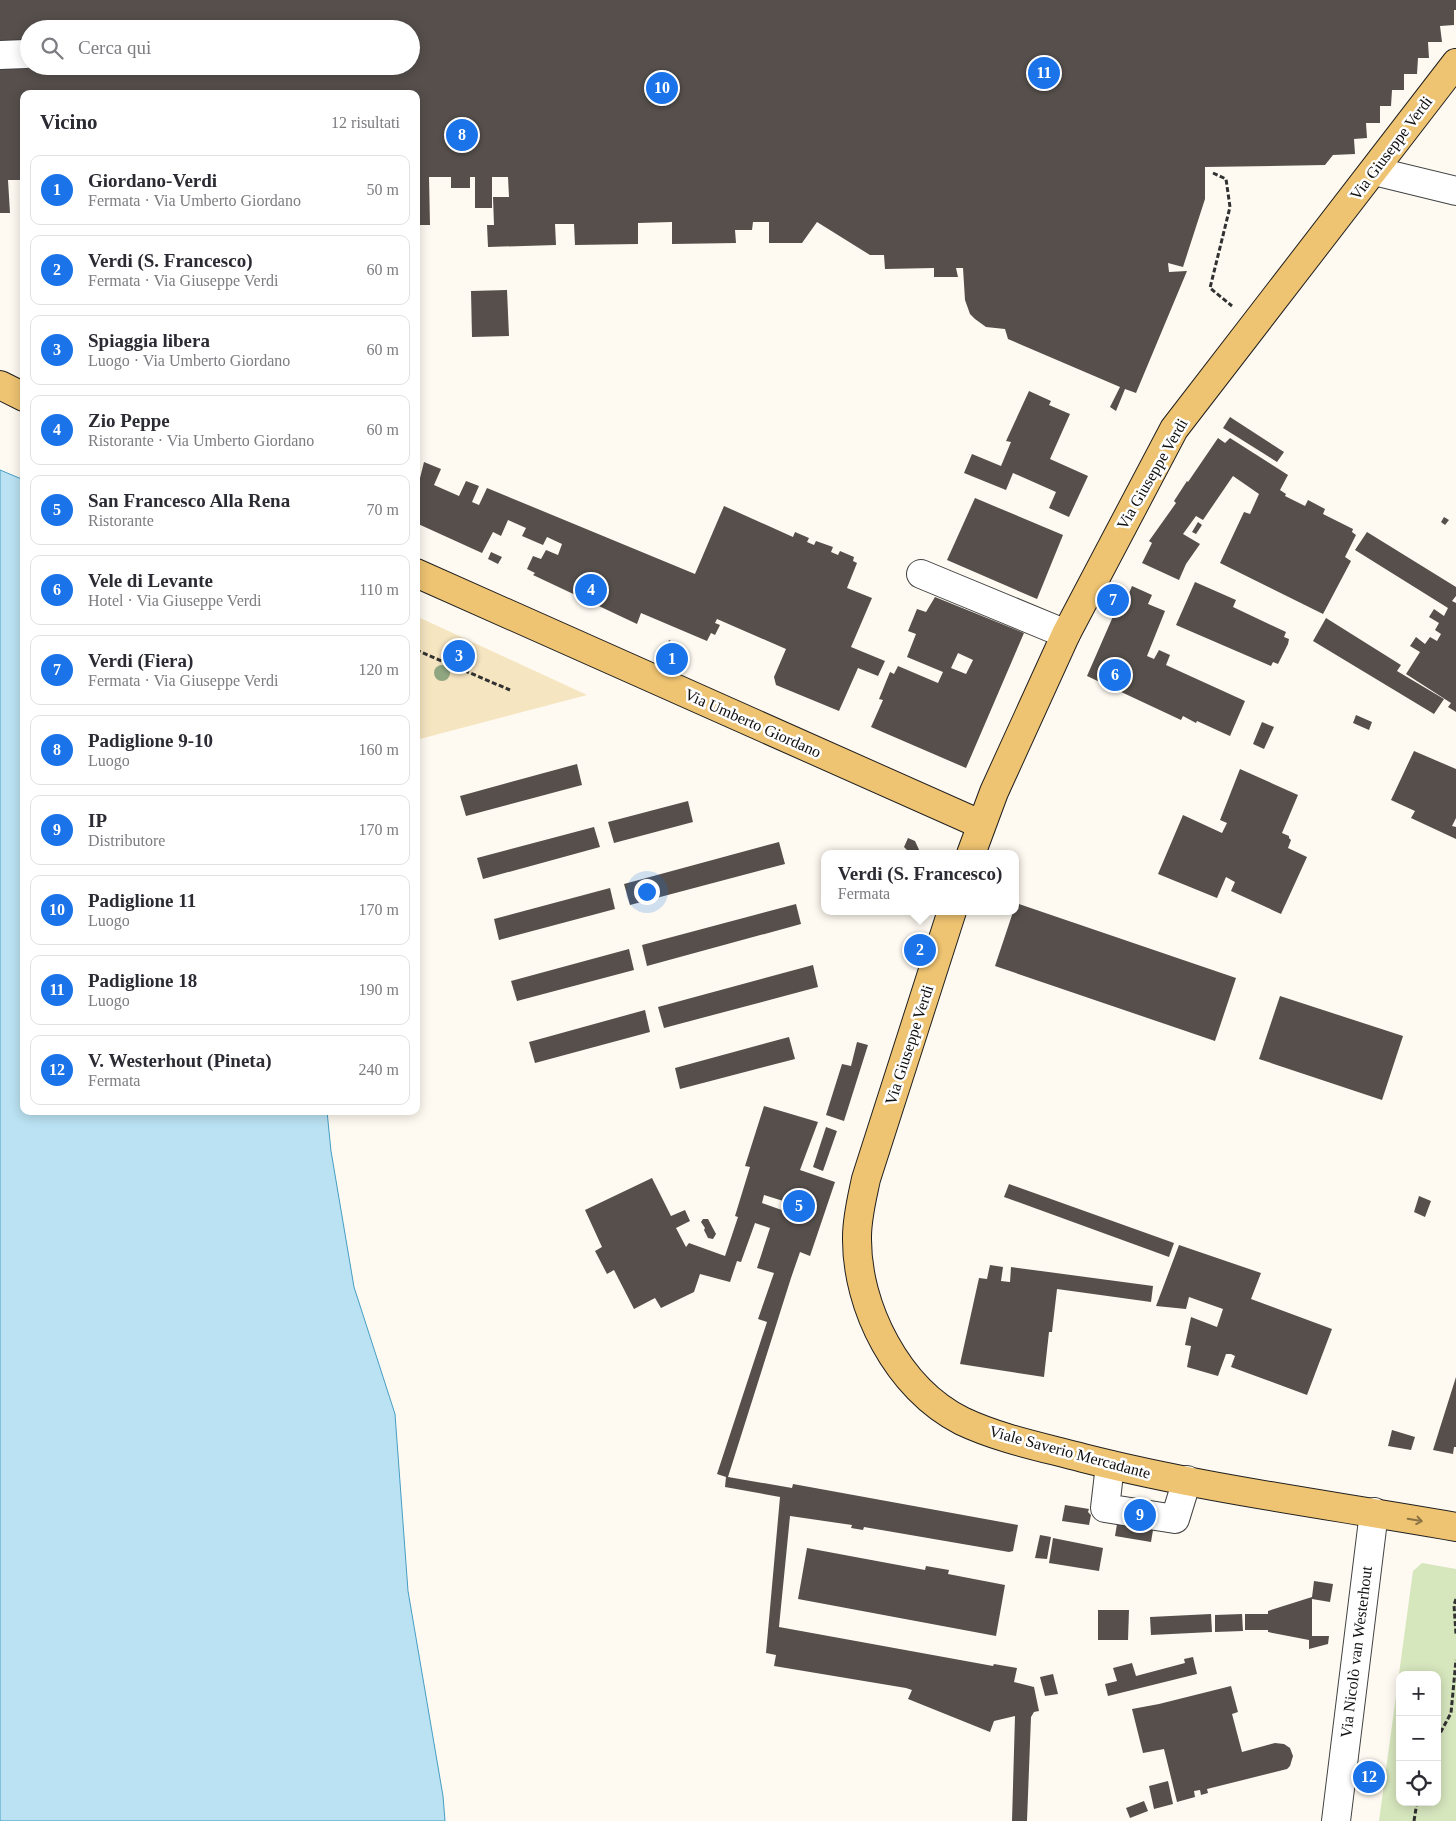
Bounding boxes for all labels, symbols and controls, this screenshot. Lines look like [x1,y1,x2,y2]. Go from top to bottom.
search box [20,20,420,75]
icon: search [38,34,66,62]
text: Cerca qui [78,37,151,58]
pin: 11 [1028,54,1060,92]
pin: 10 [646,69,678,107]
street label: Via Giuseppe Verdi [1347,93,1437,204]
text: Vicino [40,110,98,134]
text: 12 risultati [331,114,400,131]
pin: 8 [446,116,478,154]
text: Giordano-Verdi [88,170,217,191]
text: 1 [53,181,61,198]
text: 50 m [367,181,399,198]
text: Fermata · Via Umberto Giordano [88,192,301,209]
text: Verdi (S. Francesco) [88,250,252,271]
text: 2 [53,261,61,278]
text: 60 m [367,261,399,278]
text: Fermata · Via Giuseppe Verdi [88,272,278,289]
text: Spiaggia libera [88,330,210,351]
text: 3 [53,341,61,358]
text: 60 m [367,341,399,358]
text: Luogo · Via Umberto Giordano [88,352,290,369]
text: Zio Peppe [88,410,170,431]
street label: Via Giuseppe Verdi [1113,415,1192,533]
text: 4 [53,421,61,438]
text: 60 m [367,421,399,438]
text: Ristorante · Via Umberto Giordano [88,432,314,449]
text: San Francesco Alla Rena [88,490,290,511]
text: 5 [53,501,61,518]
text: 70 m [367,501,399,518]
text: Ristorante [88,512,154,529]
text: Vele di Levante [88,570,213,591]
pin: 4 [575,571,607,609]
text: 6 [53,581,61,598]
text: 110 m [359,581,399,598]
pin: 7 [1097,581,1129,619]
text: Hotel · Via Giuseppe Verdi [88,592,262,609]
pin: 3 [443,637,475,675]
pin: 1 [656,640,688,678]
text: Verdi (Fiera) [88,650,193,671]
pin: 6 [1099,656,1131,694]
text: 7 [53,661,61,678]
text: 120 m [359,661,399,678]
text: Fermata · Via Giuseppe Verdi [88,672,278,689]
street label: Via Umberto Giordano [682,685,824,761]
text: Padiglione 9-10 [88,730,213,751]
text: 8 [53,741,61,758]
text: 160 m [359,741,399,758]
text: Luogo [88,752,130,769]
text: IP [88,810,107,831]
text: 9 [53,821,61,838]
text: 170 m [359,821,399,838]
text: Distributore [88,832,165,849]
popup [821,850,1019,915]
text: Verdi (S. Francesco) [838,863,1002,884]
your location [634,879,660,905]
text: Fermata [838,885,890,902]
text: Padiglione 11 [88,890,196,911]
text: 10 [49,901,65,918]
text: 170 m [359,901,399,918]
text: Luogo [88,912,130,929]
pin: 2 [904,931,936,969]
text: Padiglione 18 [88,970,197,991]
text: 11 [49,981,65,998]
text: 190 m [359,981,399,998]
street label: Via Giuseppe Verdi [882,982,938,1107]
text: Luogo [88,992,130,1009]
text: V. Westerhout (Pineta) [88,1050,271,1071]
text: 12 [49,1061,65,1078]
text: 240 m [359,1061,399,1078]
text: Fermata [88,1072,140,1089]
pin: 5 [783,1187,815,1225]
street label: Viale Saverio Mercadante [988,1422,1152,1482]
pin: 9 [1124,1496,1156,1534]
one-way arrow [1406,1515,1422,1525]
street label: Via Nicolò van Westerhout [1337,1565,1375,1739]
map controls [1396,1671,1441,1806]
button: + [1396,1671,1441,1716]
button: − [1396,1716,1441,1761]
pin: 12 [1353,1758,1385,1796]
button: locate [1396,1761,1441,1806]

